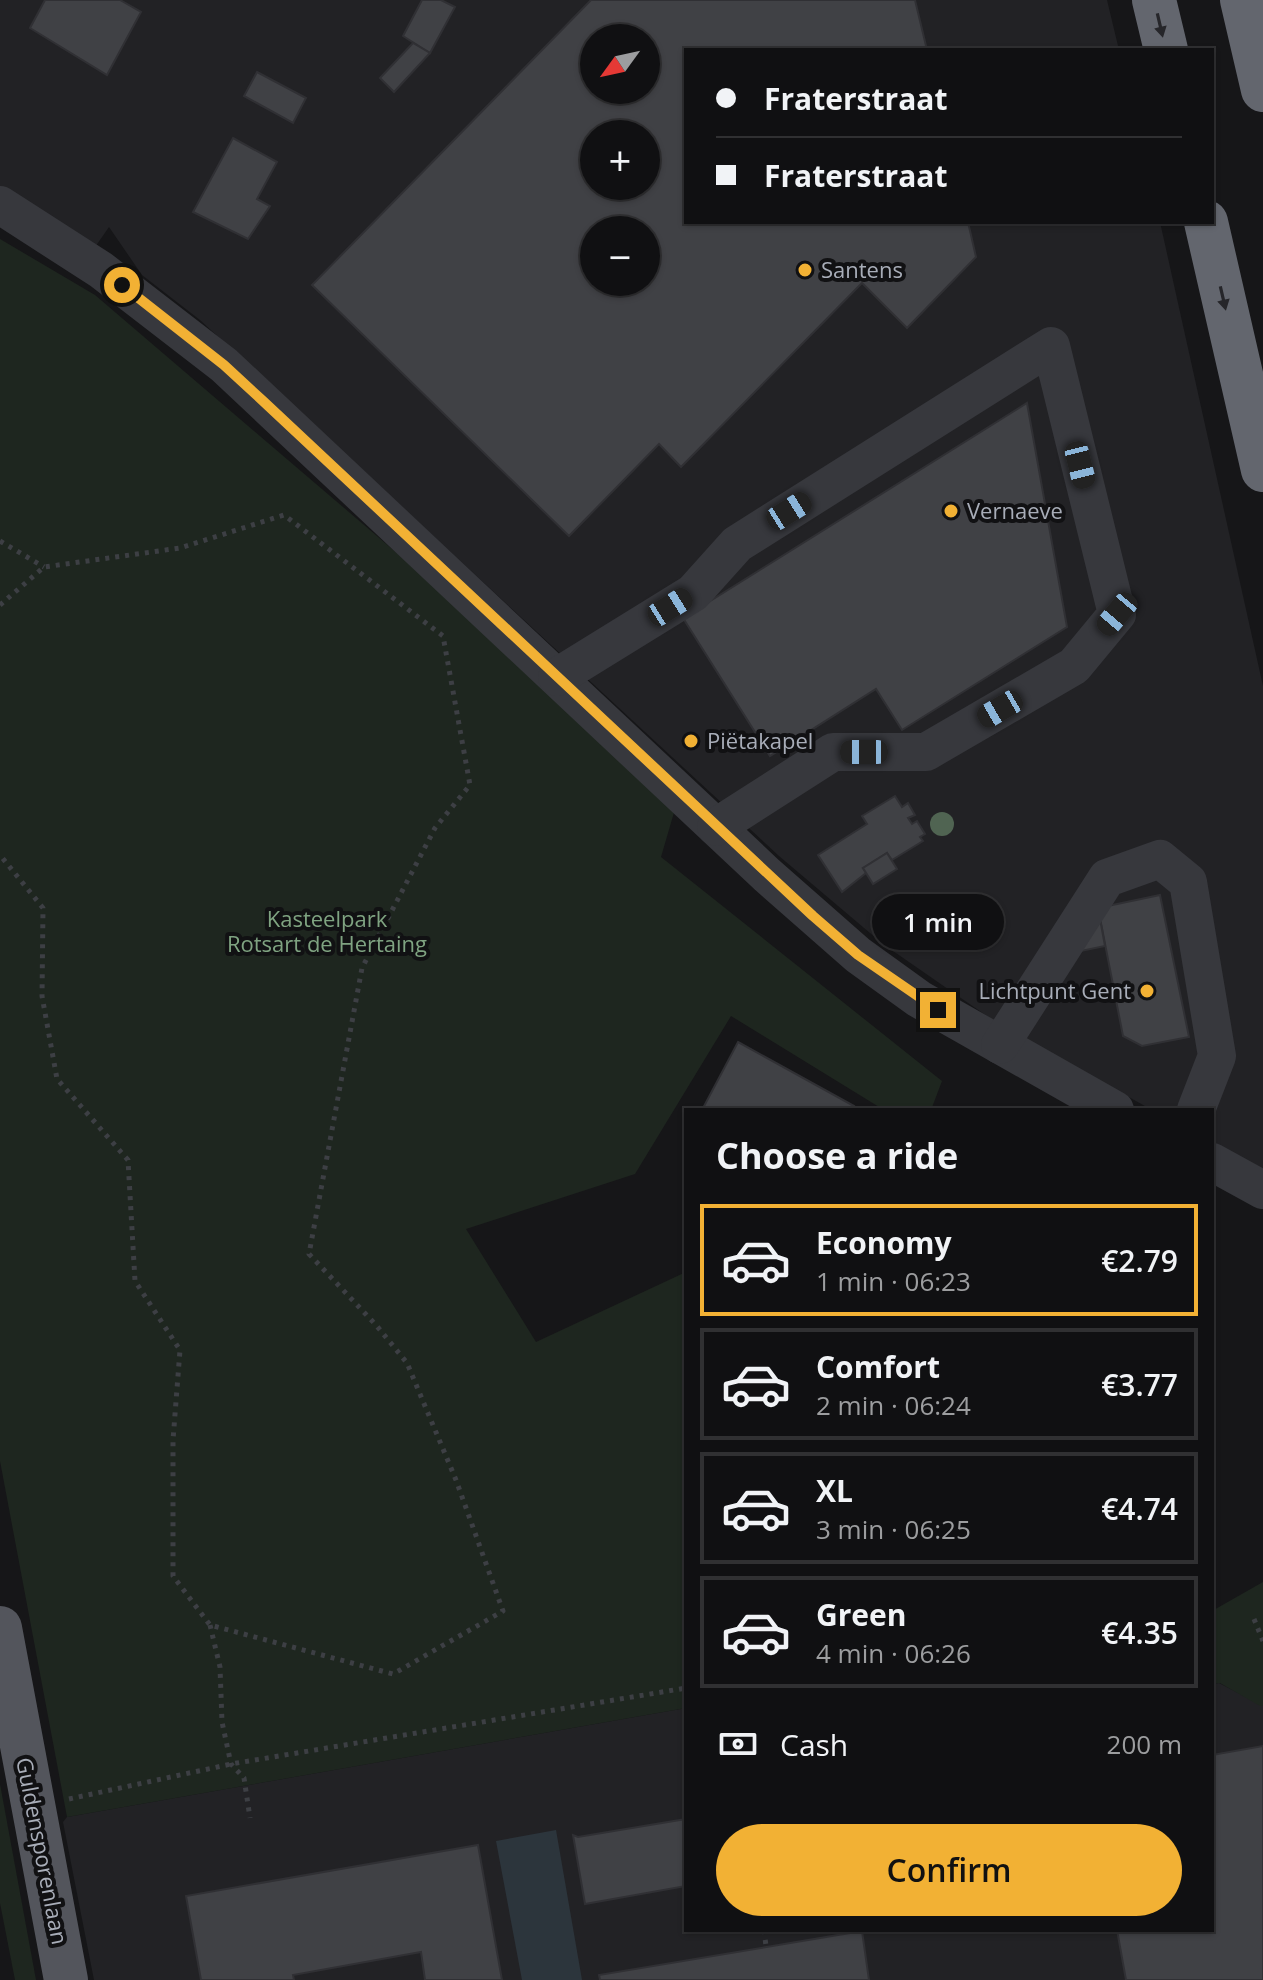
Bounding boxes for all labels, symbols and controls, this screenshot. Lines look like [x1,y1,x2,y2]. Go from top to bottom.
one-way arrow [1154,13,1167,38]
north arrow [580,24,660,104]
map controls [580,24,660,296]
text: Fraterstraat [764,78,947,119]
button: + [580,120,660,200]
text: Fraterstraat [764,155,947,196]
button: − [580,216,660,296]
place label: Santens [821,254,903,284]
marker: Santens [796,261,814,279]
route start [104,267,140,303]
one-way arrow [1217,286,1230,311]
car [1063,439,1097,491]
car [762,488,816,534]
place label: Vernaeve [967,495,1063,525]
marker: Vernaeve [942,502,960,520]
car [643,584,697,630]
car [1092,588,1142,640]
car [973,687,1027,731]
place label: Piëtakapel [707,725,813,755]
marker: Piëtakapel [682,732,700,750]
car [840,740,888,764]
callout: 1 min [872,894,1004,950]
park label: Kasteelpark Rotsart de Hertaing [227,903,427,958]
text: 1 min [903,904,973,940]
place label: Lichtpunt Gent [978,975,1131,1005]
marker: Lichtpunt Gent [1138,982,1156,1000]
route end [920,992,956,1028]
text: Choose a ride [716,1131,958,1180]
text: Economy [816,1222,952,1263]
icon: car [720,1224,792,1296]
text: €2.79 [1101,1240,1178,1281]
text: 1 min · 06:23 [816,1263,971,1299]
text: Comfort [816,1346,940,1387]
icon: car [720,1348,792,1420]
text: €3.77 [1101,1364,1178,1405]
text: 2 min · 06:24 [816,1387,971,1423]
text: XL [816,1470,853,1511]
icon: car [720,1472,792,1544]
text: €4.74 [1101,1488,1178,1529]
text: 3 min · 06:25 [816,1511,971,1547]
text: Green [816,1594,907,1635]
icon: car [720,1596,792,1668]
text: €4.35 [1101,1612,1178,1653]
text: 4 min · 06:26 [816,1635,971,1671]
icon: cash [716,1722,760,1766]
text: Cash [780,1724,848,1765]
text: 200 m [1107,1726,1182,1762]
street label: Guldensporenlaan [10,1755,76,1947]
button: Confirm [716,1824,1182,1916]

